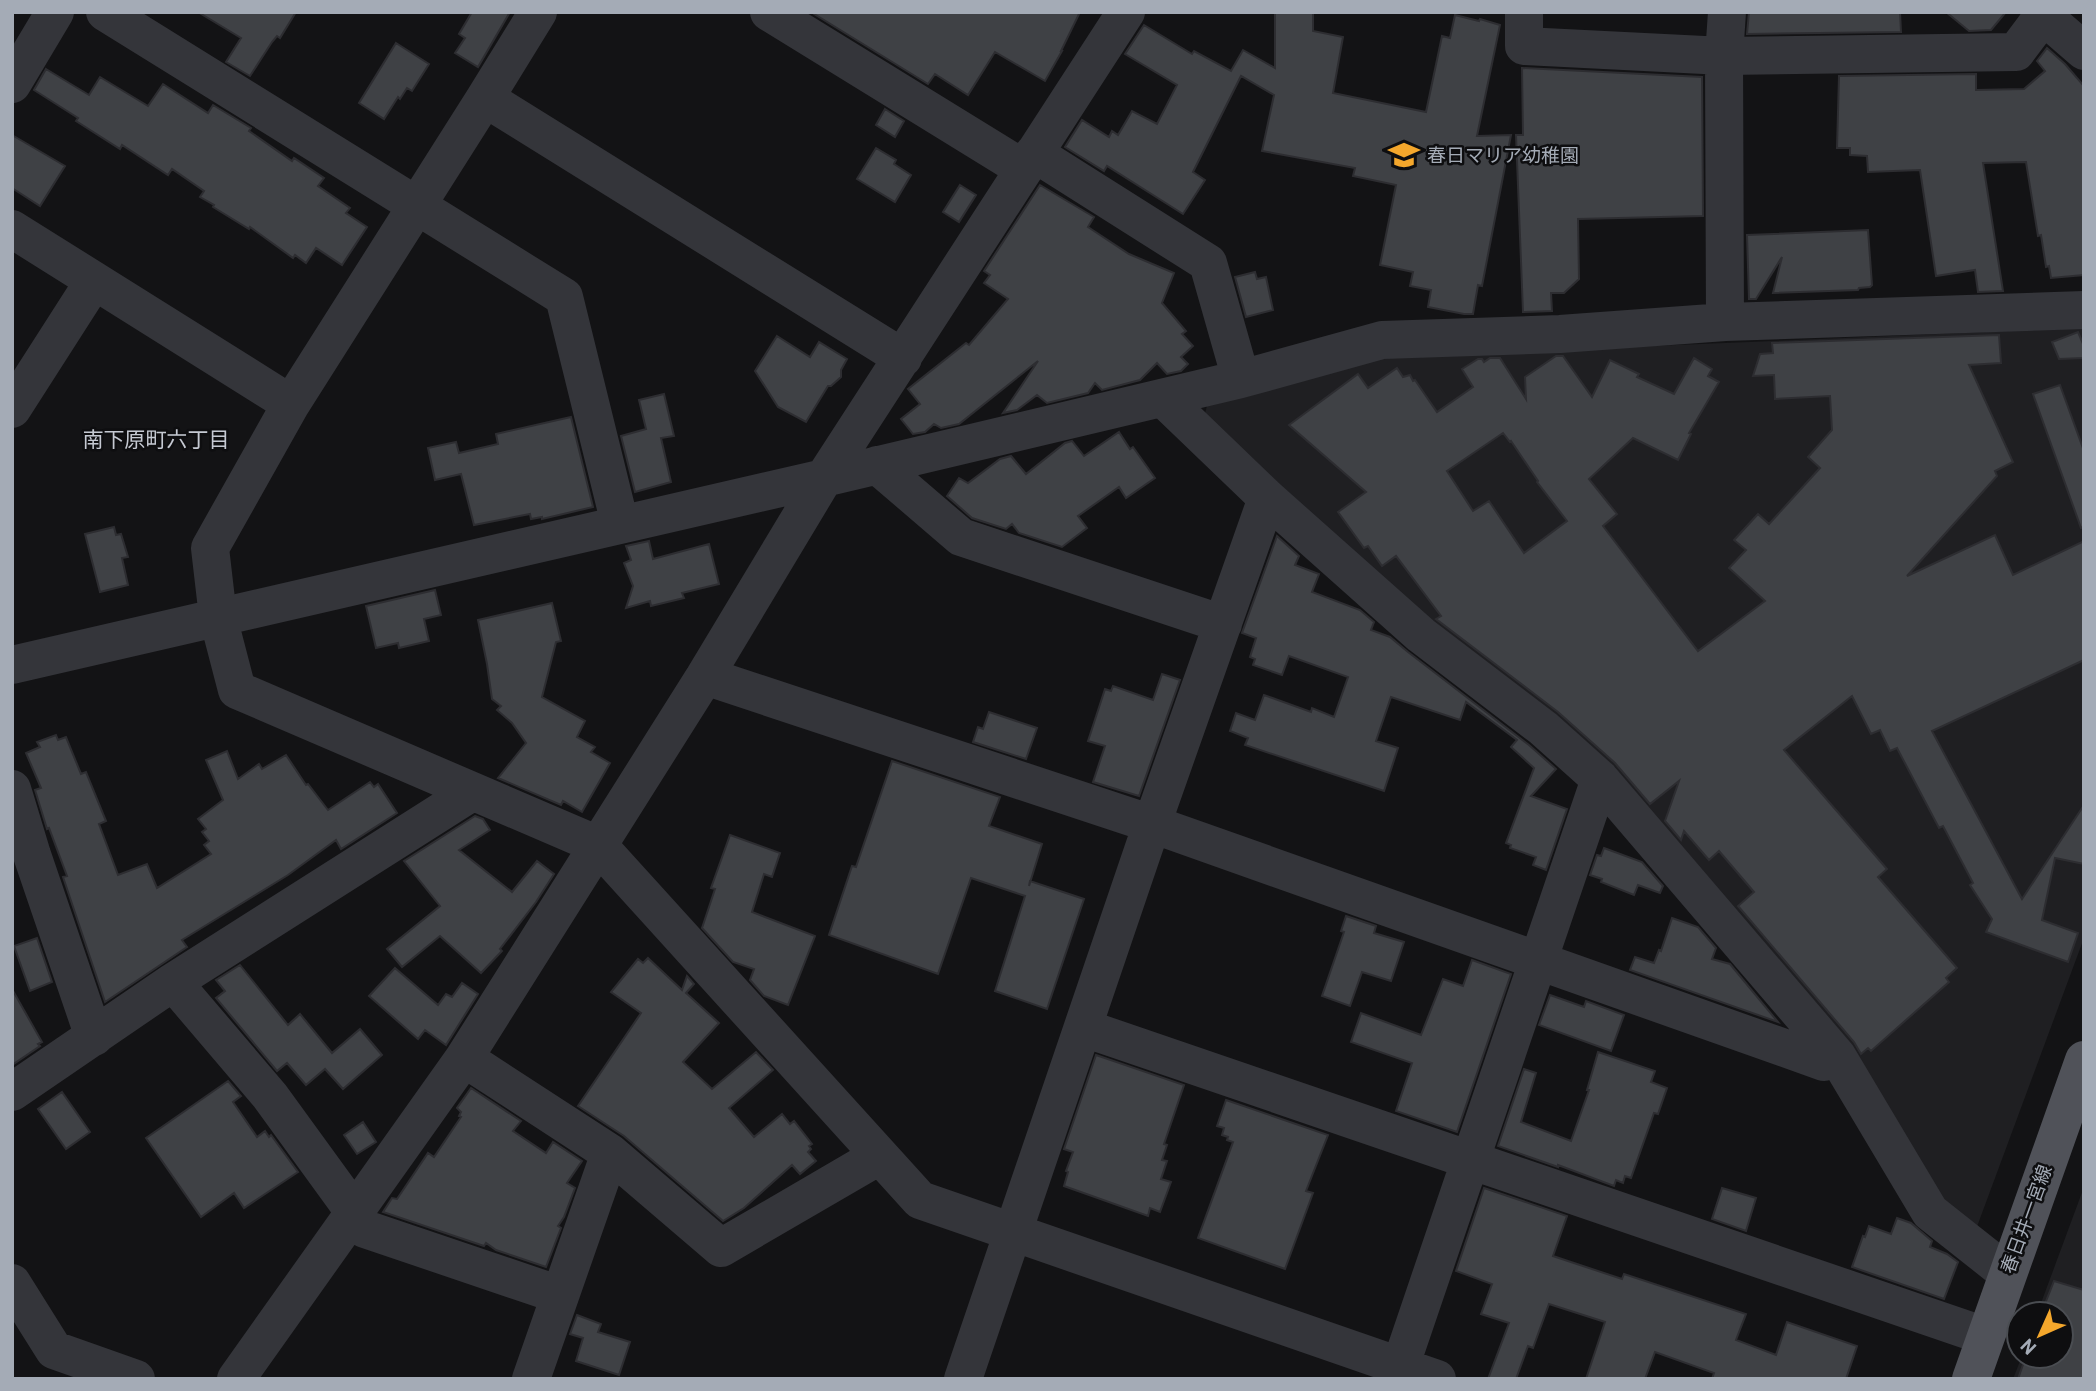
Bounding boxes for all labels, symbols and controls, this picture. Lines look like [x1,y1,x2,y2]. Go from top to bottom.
school or university icon: 春日マリア幼稚園 [1387,138,1421,172]
place label: 春日マリア幼稚園 [1427,143,1579,166]
district label: 南下原町六丁目 [83,426,230,451]
street label: 春日井一宮線 [1995,1161,2056,1276]
north arrow [2005,1300,2075,1370]
text: N [2015,1335,2040,1360]

